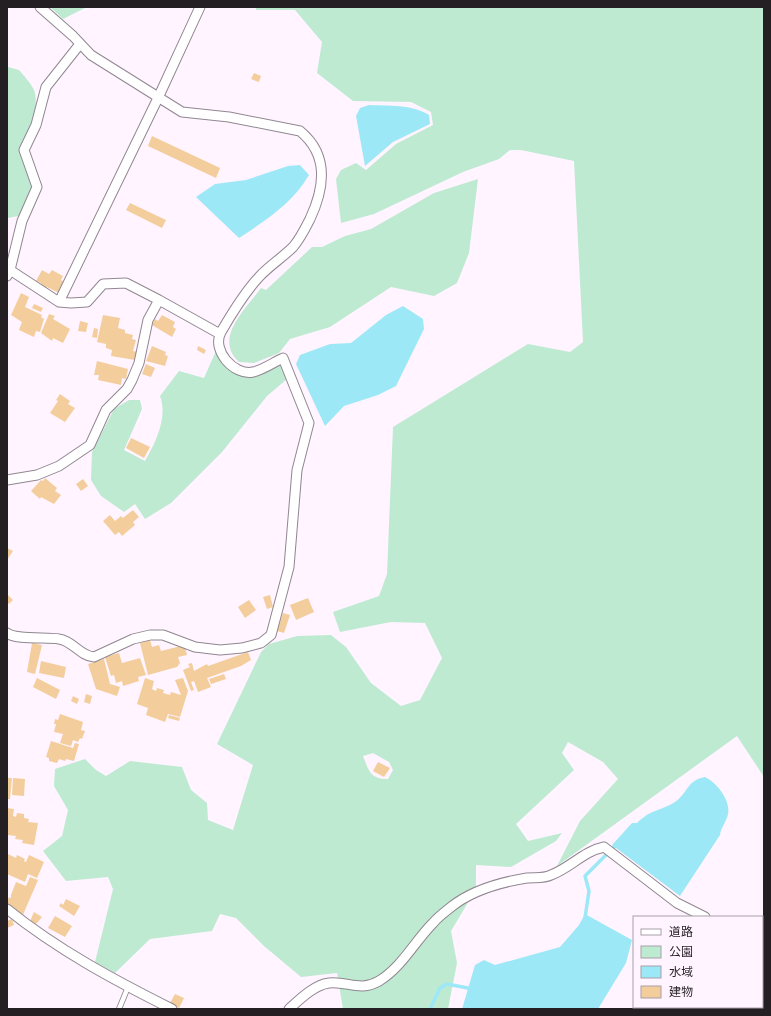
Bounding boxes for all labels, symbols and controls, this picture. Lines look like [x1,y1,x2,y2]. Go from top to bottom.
legend [633,916,763,1008]
text: 道路 [669,924,693,939]
text: 公園 [669,944,693,959]
text: 水域 [669,964,693,979]
text: 建物 [669,984,693,999]

